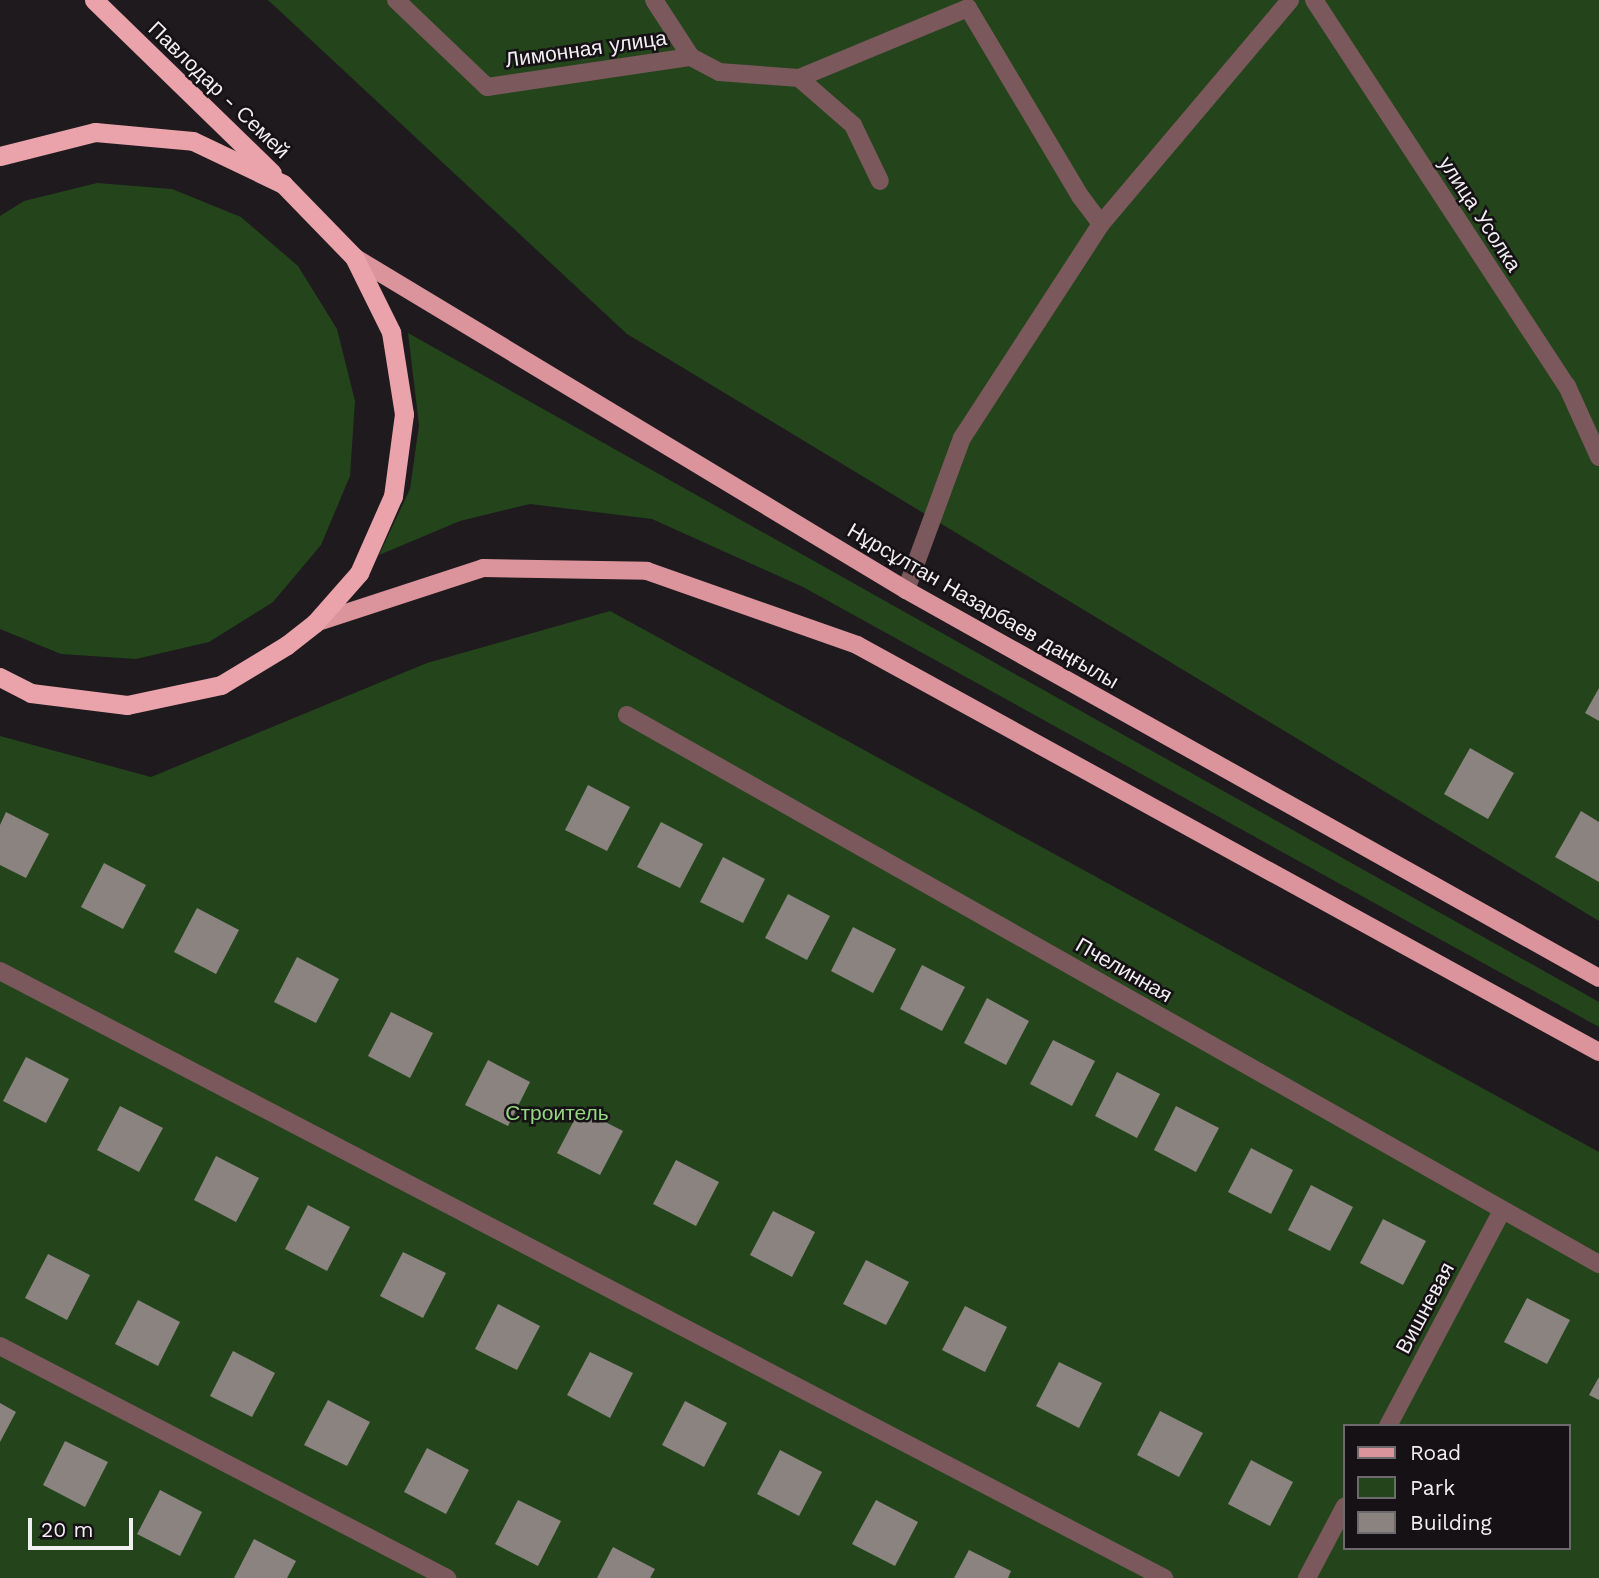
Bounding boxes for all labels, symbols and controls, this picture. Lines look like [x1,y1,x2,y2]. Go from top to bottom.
street label: Павлодар - Семей [143,16,295,164]
street label: Лимонная улица [504,25,668,73]
street label: улица Усолка [1433,152,1527,276]
street label: Нұрсұлтан Назарбаев даңғылы [843,518,1123,694]
street label: Пчелинная [1071,932,1177,1008]
park label: Строитель [505,1100,609,1126]
street label: Вишневая [1390,1258,1460,1358]
legend [1344,1424,1571,1550]
text: Road [1410,1440,1461,1465]
text: Park [1410,1475,1455,1500]
scale bar [32,1504,136,1548]
text: Building [1410,1510,1492,1535]
text: 20 m [41,1517,93,1542]

